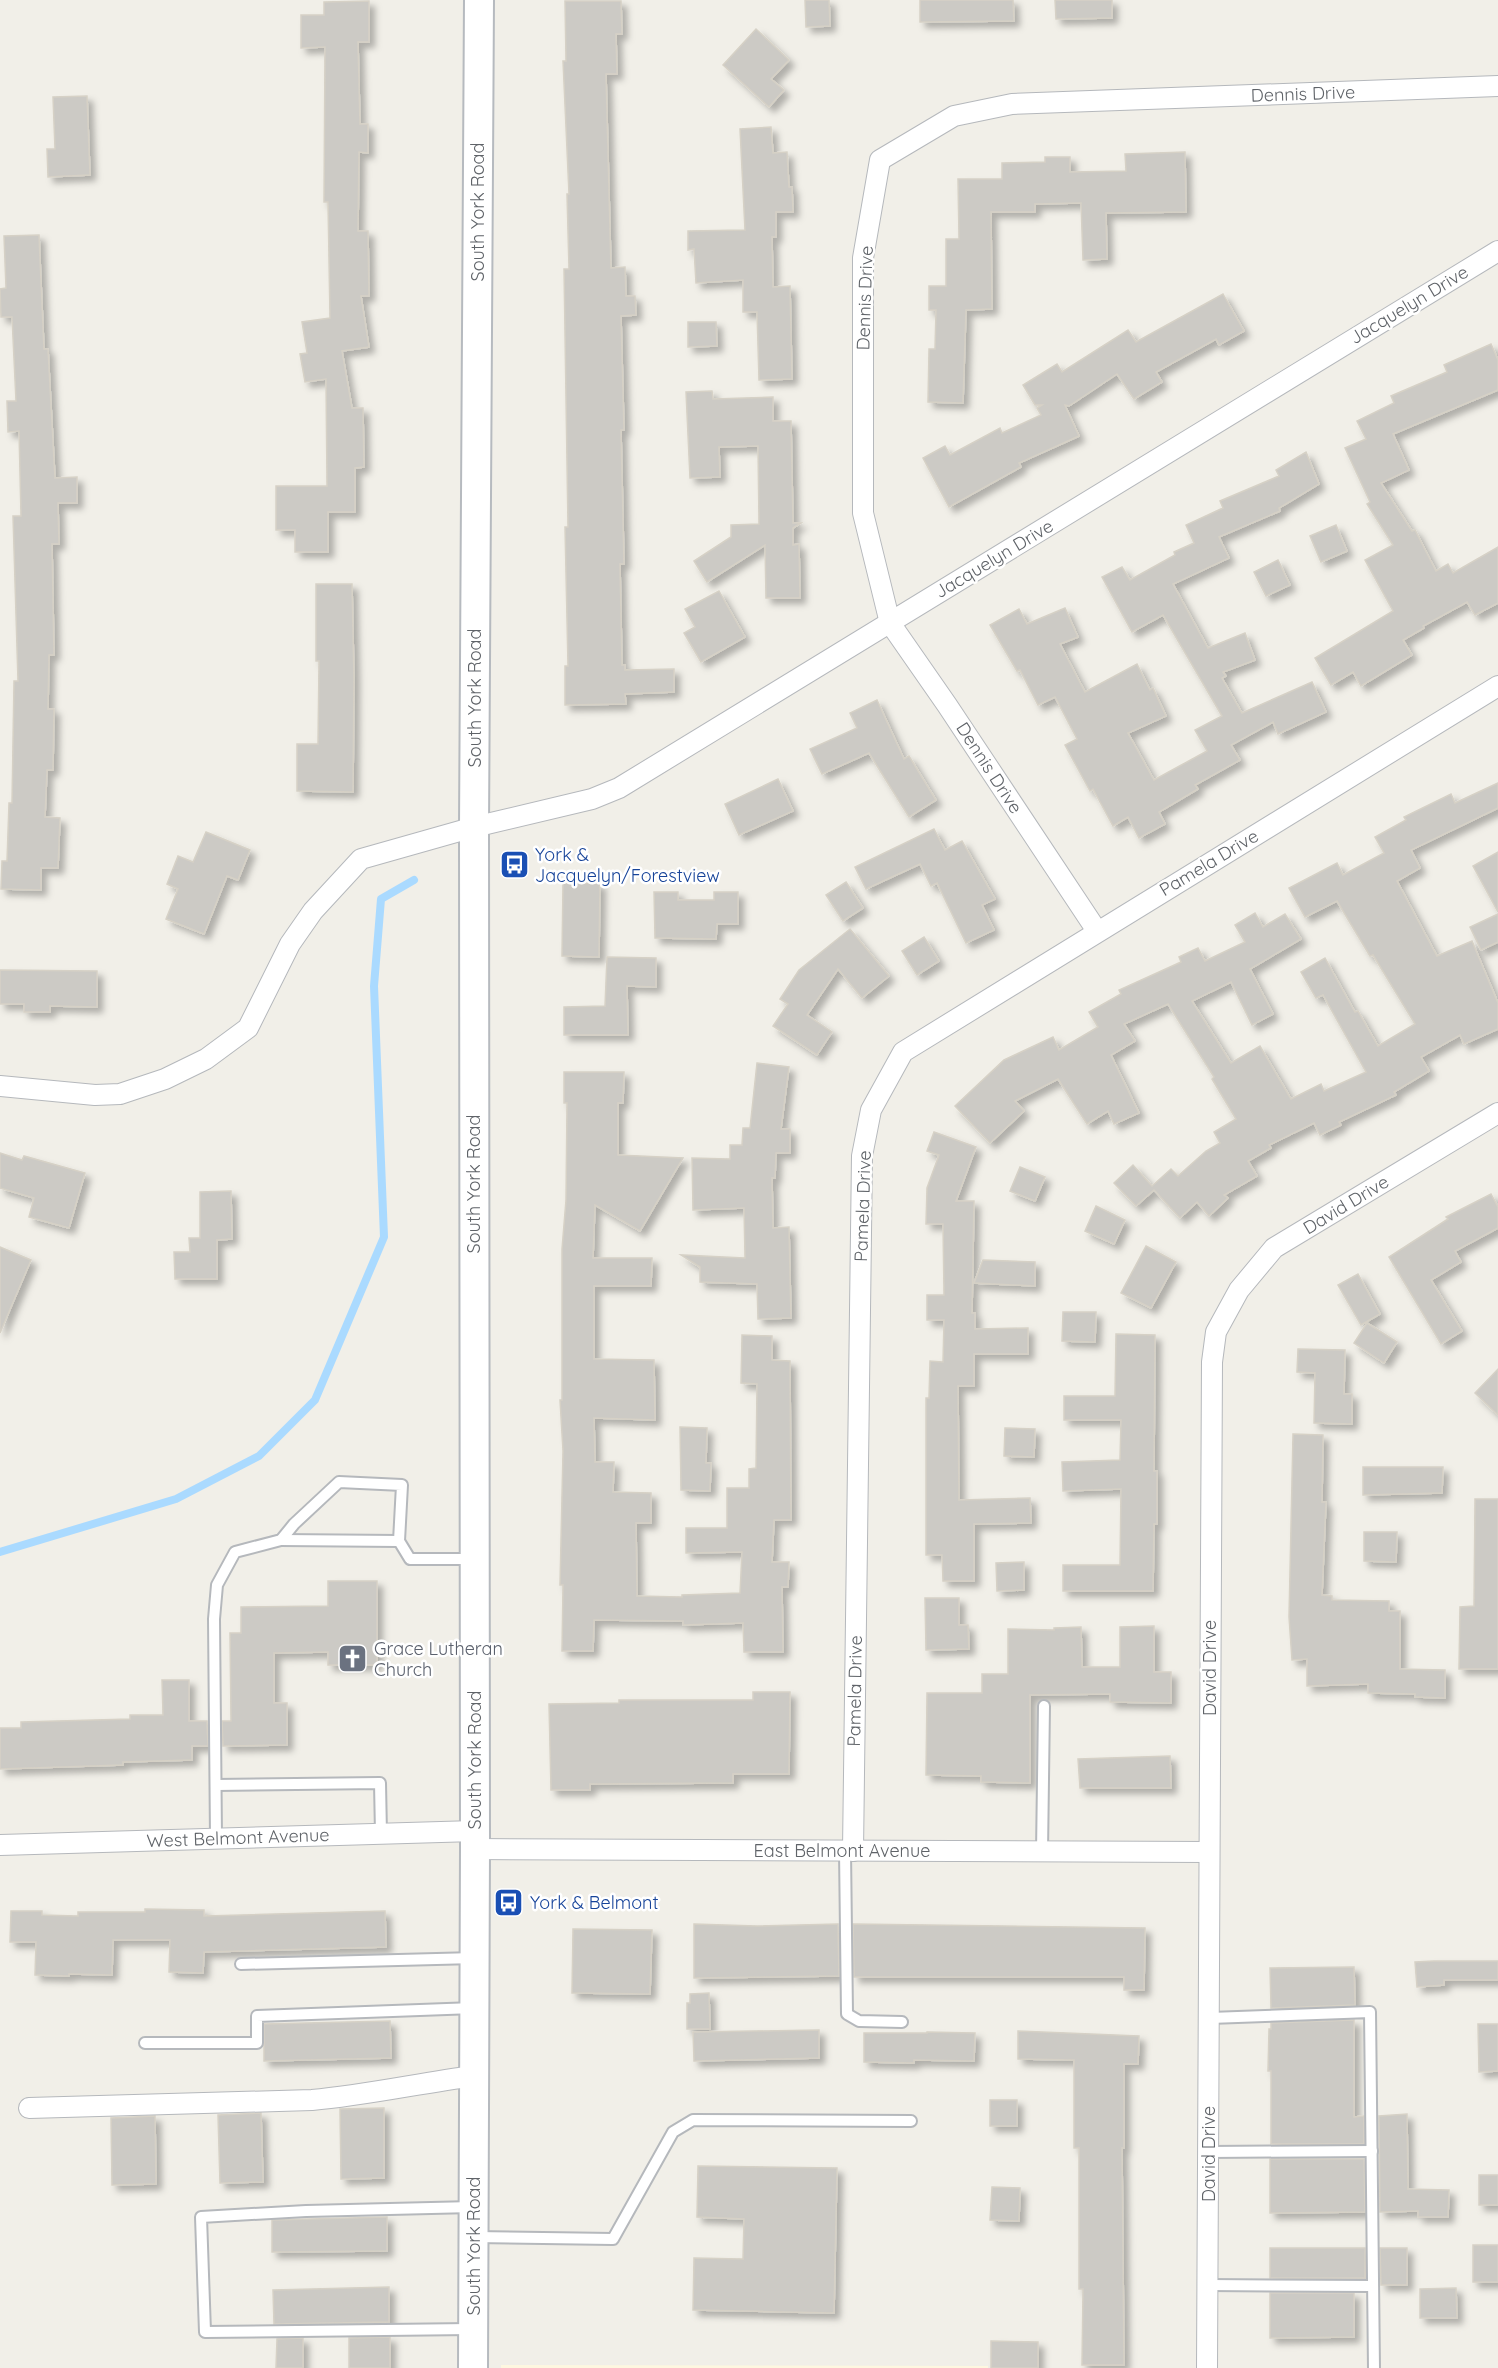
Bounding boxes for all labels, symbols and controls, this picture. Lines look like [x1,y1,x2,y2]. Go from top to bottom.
street label: Dennis Drive [1250,80,1356,107]
street label: South York Road [466,143,489,281]
street label: Dennis Drive [851,245,878,351]
street label: Jacquelyn Drive [1345,260,1472,349]
street label: Jacquelyn Drive [930,514,1057,603]
street label: South York Road [463,629,486,767]
street label: Dennis Drive [951,718,1028,818]
street label: Pamela Drive [1155,824,1262,901]
place label: York & Jacquelyn/Forestview [535,843,720,887]
bus stop icon: York & Jacquelyn/Forestview [498,849,530,881]
street label: South York Road [462,1115,485,1253]
street label: Pamela Drive [849,1150,876,1262]
street label: David Drive [1299,1170,1393,1239]
street label: David Drive [1198,1620,1221,1716]
street label: Pamela Drive [842,1635,867,1747]
place label: Grace Lutheran Church [374,1637,503,1681]
church icon: Grace Lutheran Church [337,1643,369,1675]
street label: South York Road [463,1691,486,1829]
street label: West Belmont Avenue [146,1823,330,1852]
street label: East Belmont Avenue [754,1839,930,1862]
bus stop icon: York & Belmont [493,1887,525,1919]
place label: York & Belmont [530,1891,659,1914]
street label: David Drive [1197,2106,1220,2202]
street label: South York Road [462,2177,485,2315]

